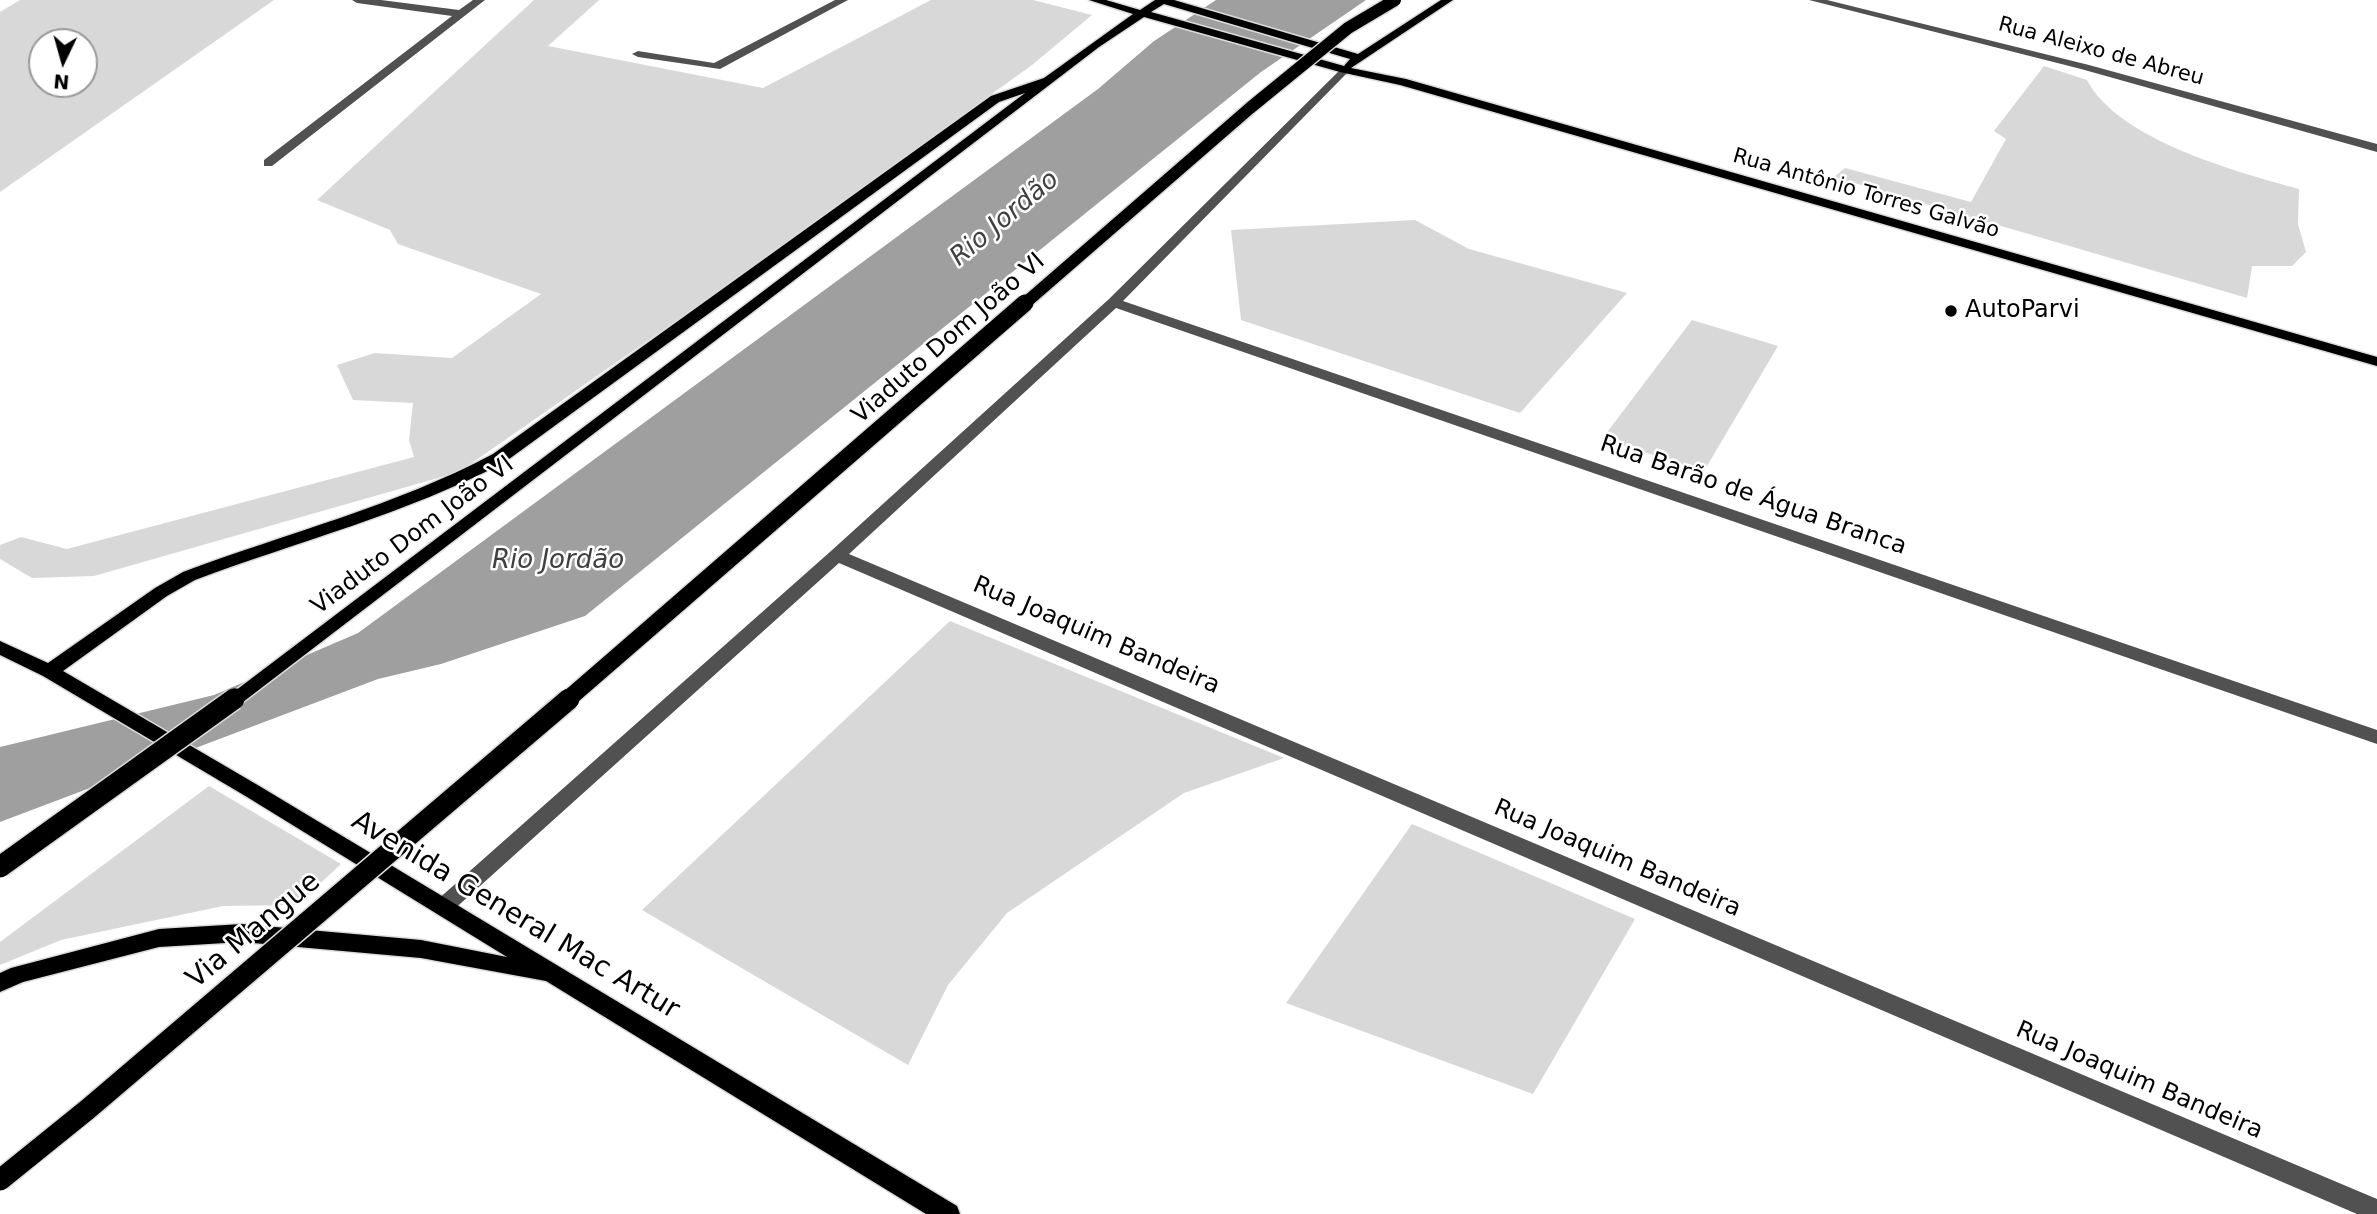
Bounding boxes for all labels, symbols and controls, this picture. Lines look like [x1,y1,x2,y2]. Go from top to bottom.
street label: Rua Aleixo de Abreu [1995,12,2207,92]
north arrow [28,28,98,98]
text: N [52,70,70,94]
street label: Rua Antônio Torres Galvão [1730,144,2002,244]
water label: Rio Jordão [944,165,1066,273]
street label: Viaduto Dom João VI [847,247,1051,431]
place label: AutoParvi [1965,297,2080,325]
marker: AutoParvi [1943,303,1959,319]
street label: Rua Barão de Água Branca [1596,430,1910,562]
street label: Viaduto Dom João VI [306,451,520,621]
water label: Rio Jordão [492,545,624,577]
street label: Rua Joaquim Bandeira [968,571,1224,701]
street label: Rua Joaquim Bandeira [1489,794,1745,924]
street label: Avenida General Mac Artur [345,805,685,1027]
street label: Via Mangue [180,865,328,997]
street label: Rua Joaquim Bandeira [2011,1016,2267,1146]

